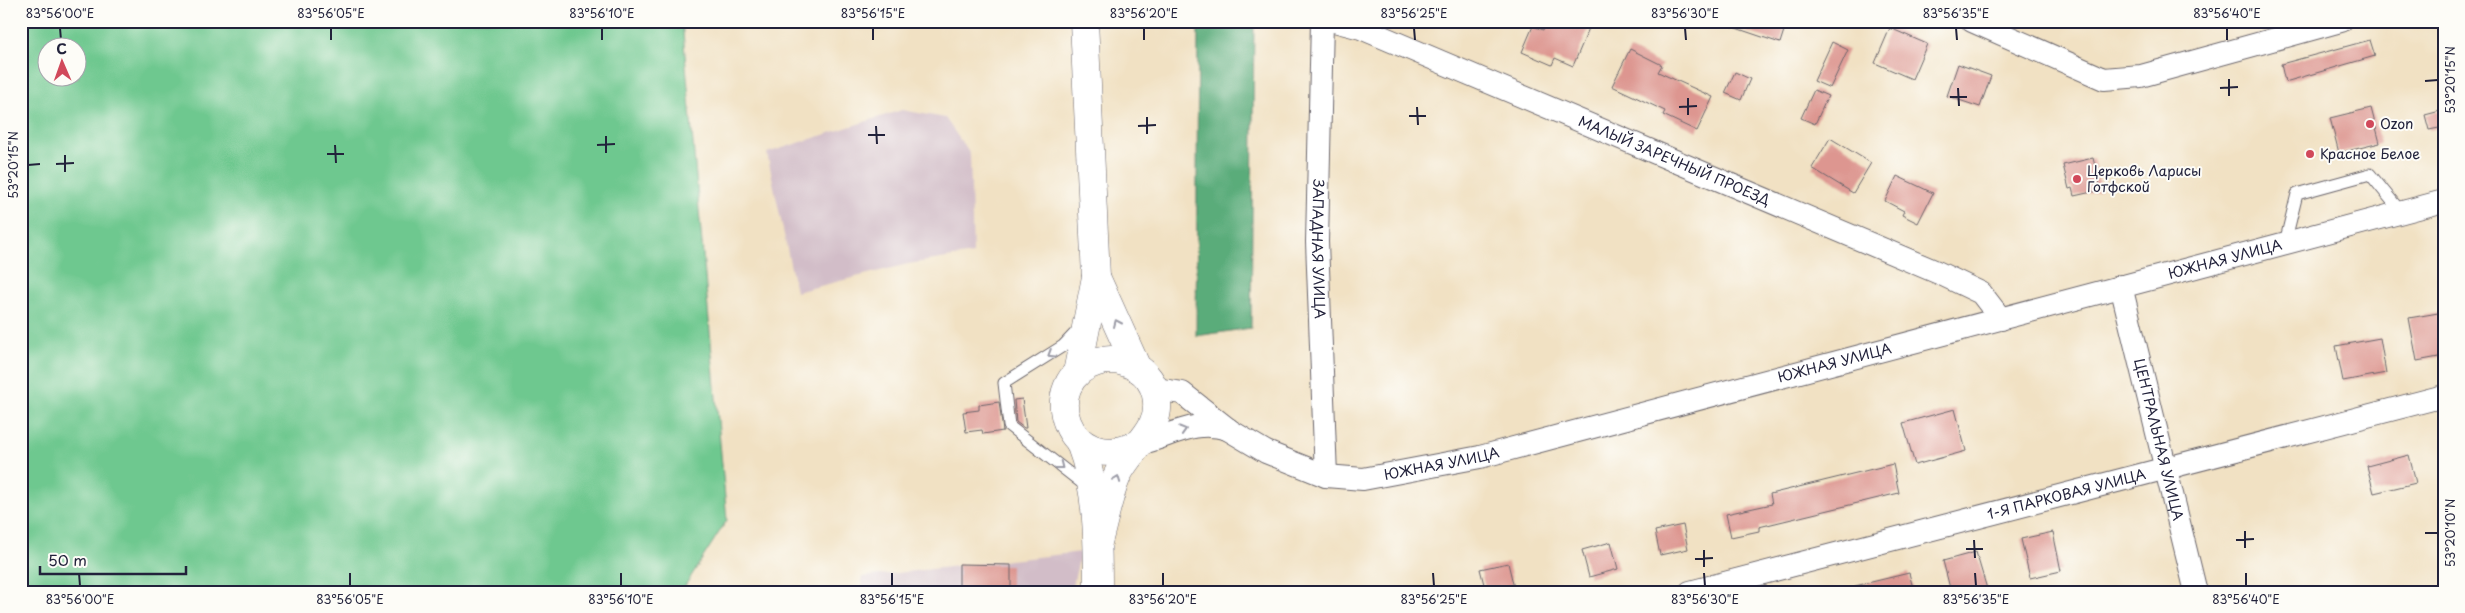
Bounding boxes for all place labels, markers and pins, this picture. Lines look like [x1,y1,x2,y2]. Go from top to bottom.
place label: Ozon [2380,113,2413,134]
marker: Ozon [2364,118,2376,130]
place label: Красное Белое [2320,143,2420,164]
marker: Красное Белое [2304,148,2316,160]
place label: Церковь Ларисы Готфской [2087,160,2201,197]
marker: Церковь Ларисы Готфской [2071,173,2083,185]

